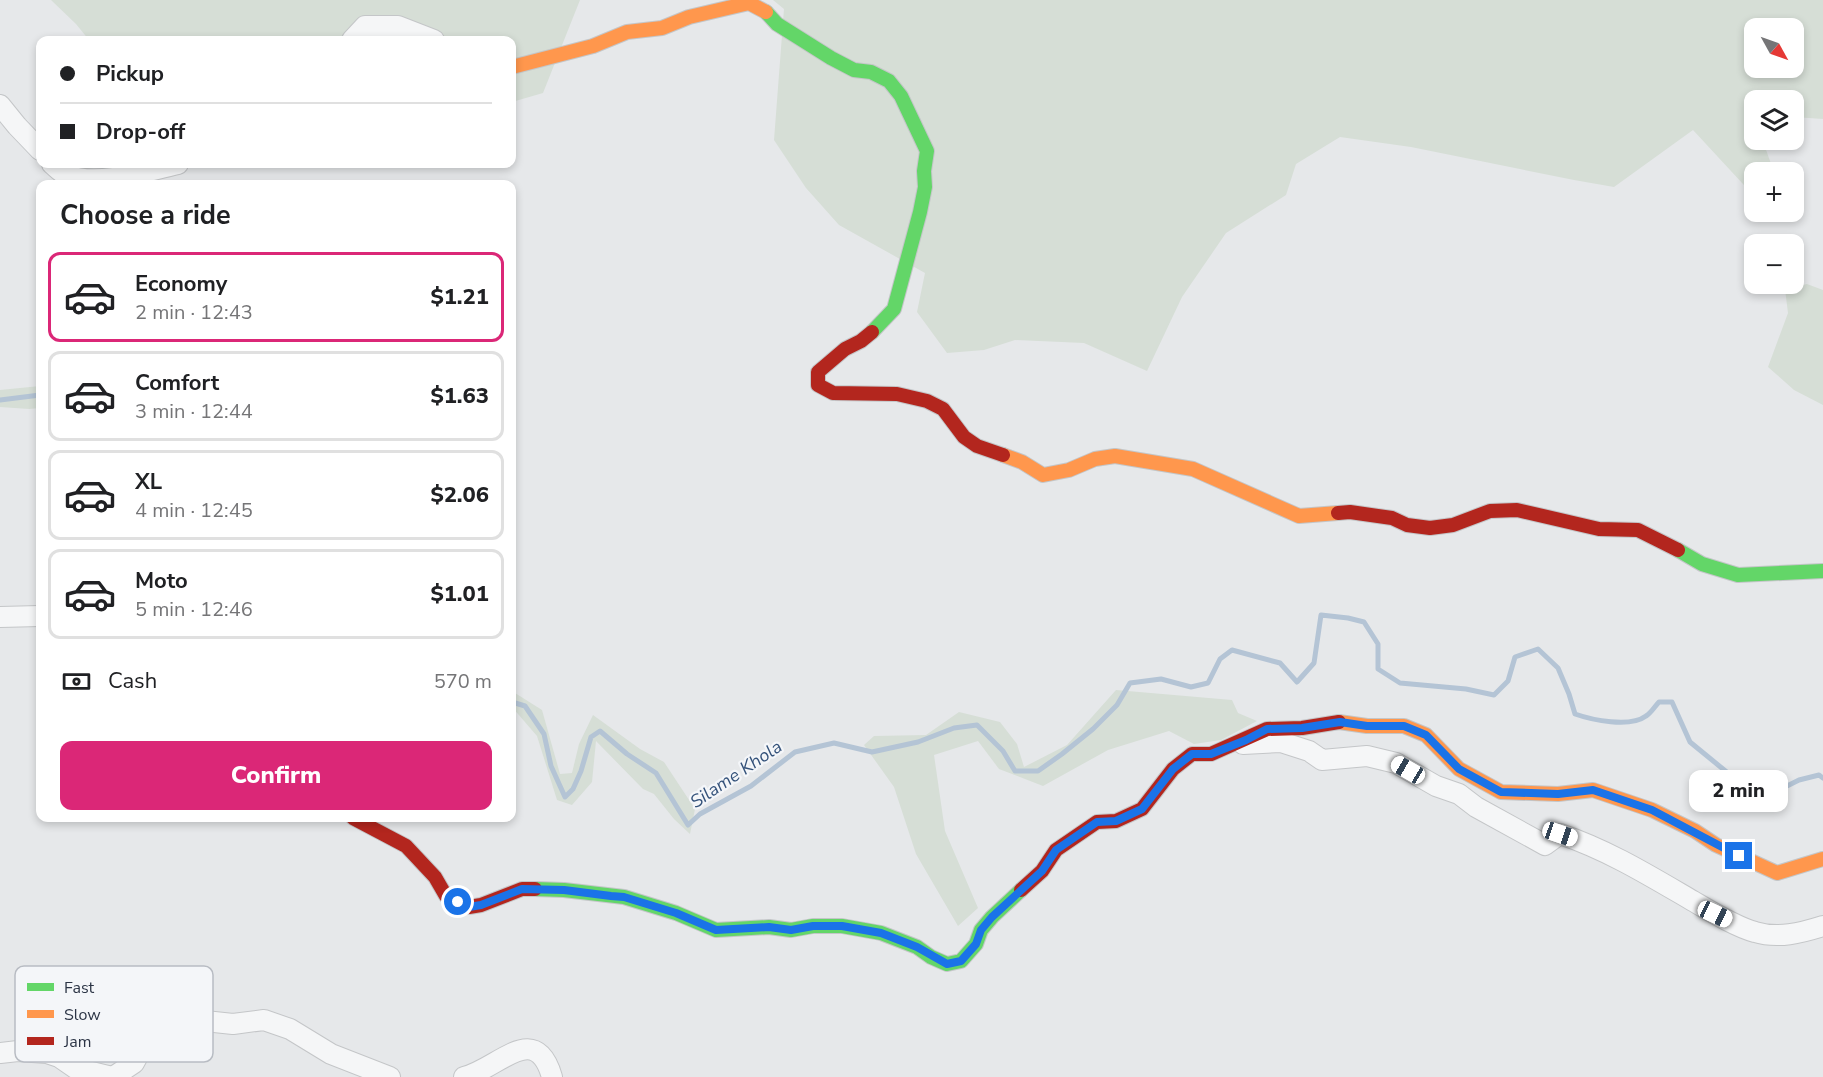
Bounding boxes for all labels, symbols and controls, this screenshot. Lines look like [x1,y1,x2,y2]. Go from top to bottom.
north arrow [1744,18,1804,78]
map controls [1744,18,1804,294]
text: Pickup [96,59,164,89]
button: layers [1744,90,1804,150]
text: Drop-off [96,117,185,147]
button: + [1744,162,1804,222]
text: Choose a ride [60,197,231,234]
button: − [1744,234,1804,294]
text: Economy [135,269,227,299]
icon: car [63,270,117,324]
text: $1.21 [430,282,489,312]
text: 2 min · 12:43 [135,299,253,326]
text: Comfort [135,368,219,398]
icon: car [63,369,117,423]
text: $1.63 [430,381,489,411]
text: 3 min · 12:44 [135,398,253,425]
text: XL [135,467,162,497]
icon: car [63,468,117,522]
text: $2.06 [430,480,489,510]
text: 4 min · 12:45 [135,497,253,524]
text: Moto [135,566,188,596]
icon: car [63,567,117,621]
text: $1.01 [430,579,489,609]
text: 5 min · 12:46 [135,596,253,623]
icon: cash [60,665,93,698]
text: Cash [108,666,157,696]
text: 570 m [434,668,492,695]
water label: Silame Khola [685,734,787,814]
button: Confirm [60,741,492,810]
car [1388,753,1428,787]
callout: 2 min [1690,769,1788,811]
text: 2 min [1712,777,1765,804]
car [1540,820,1580,848]
route end [1725,842,1752,869]
route start [444,888,471,915]
car [1695,898,1735,930]
legend [15,966,213,1062]
text: Fast [64,977,95,999]
text: Slow [64,1004,101,1026]
text: Jam [63,1031,91,1053]

